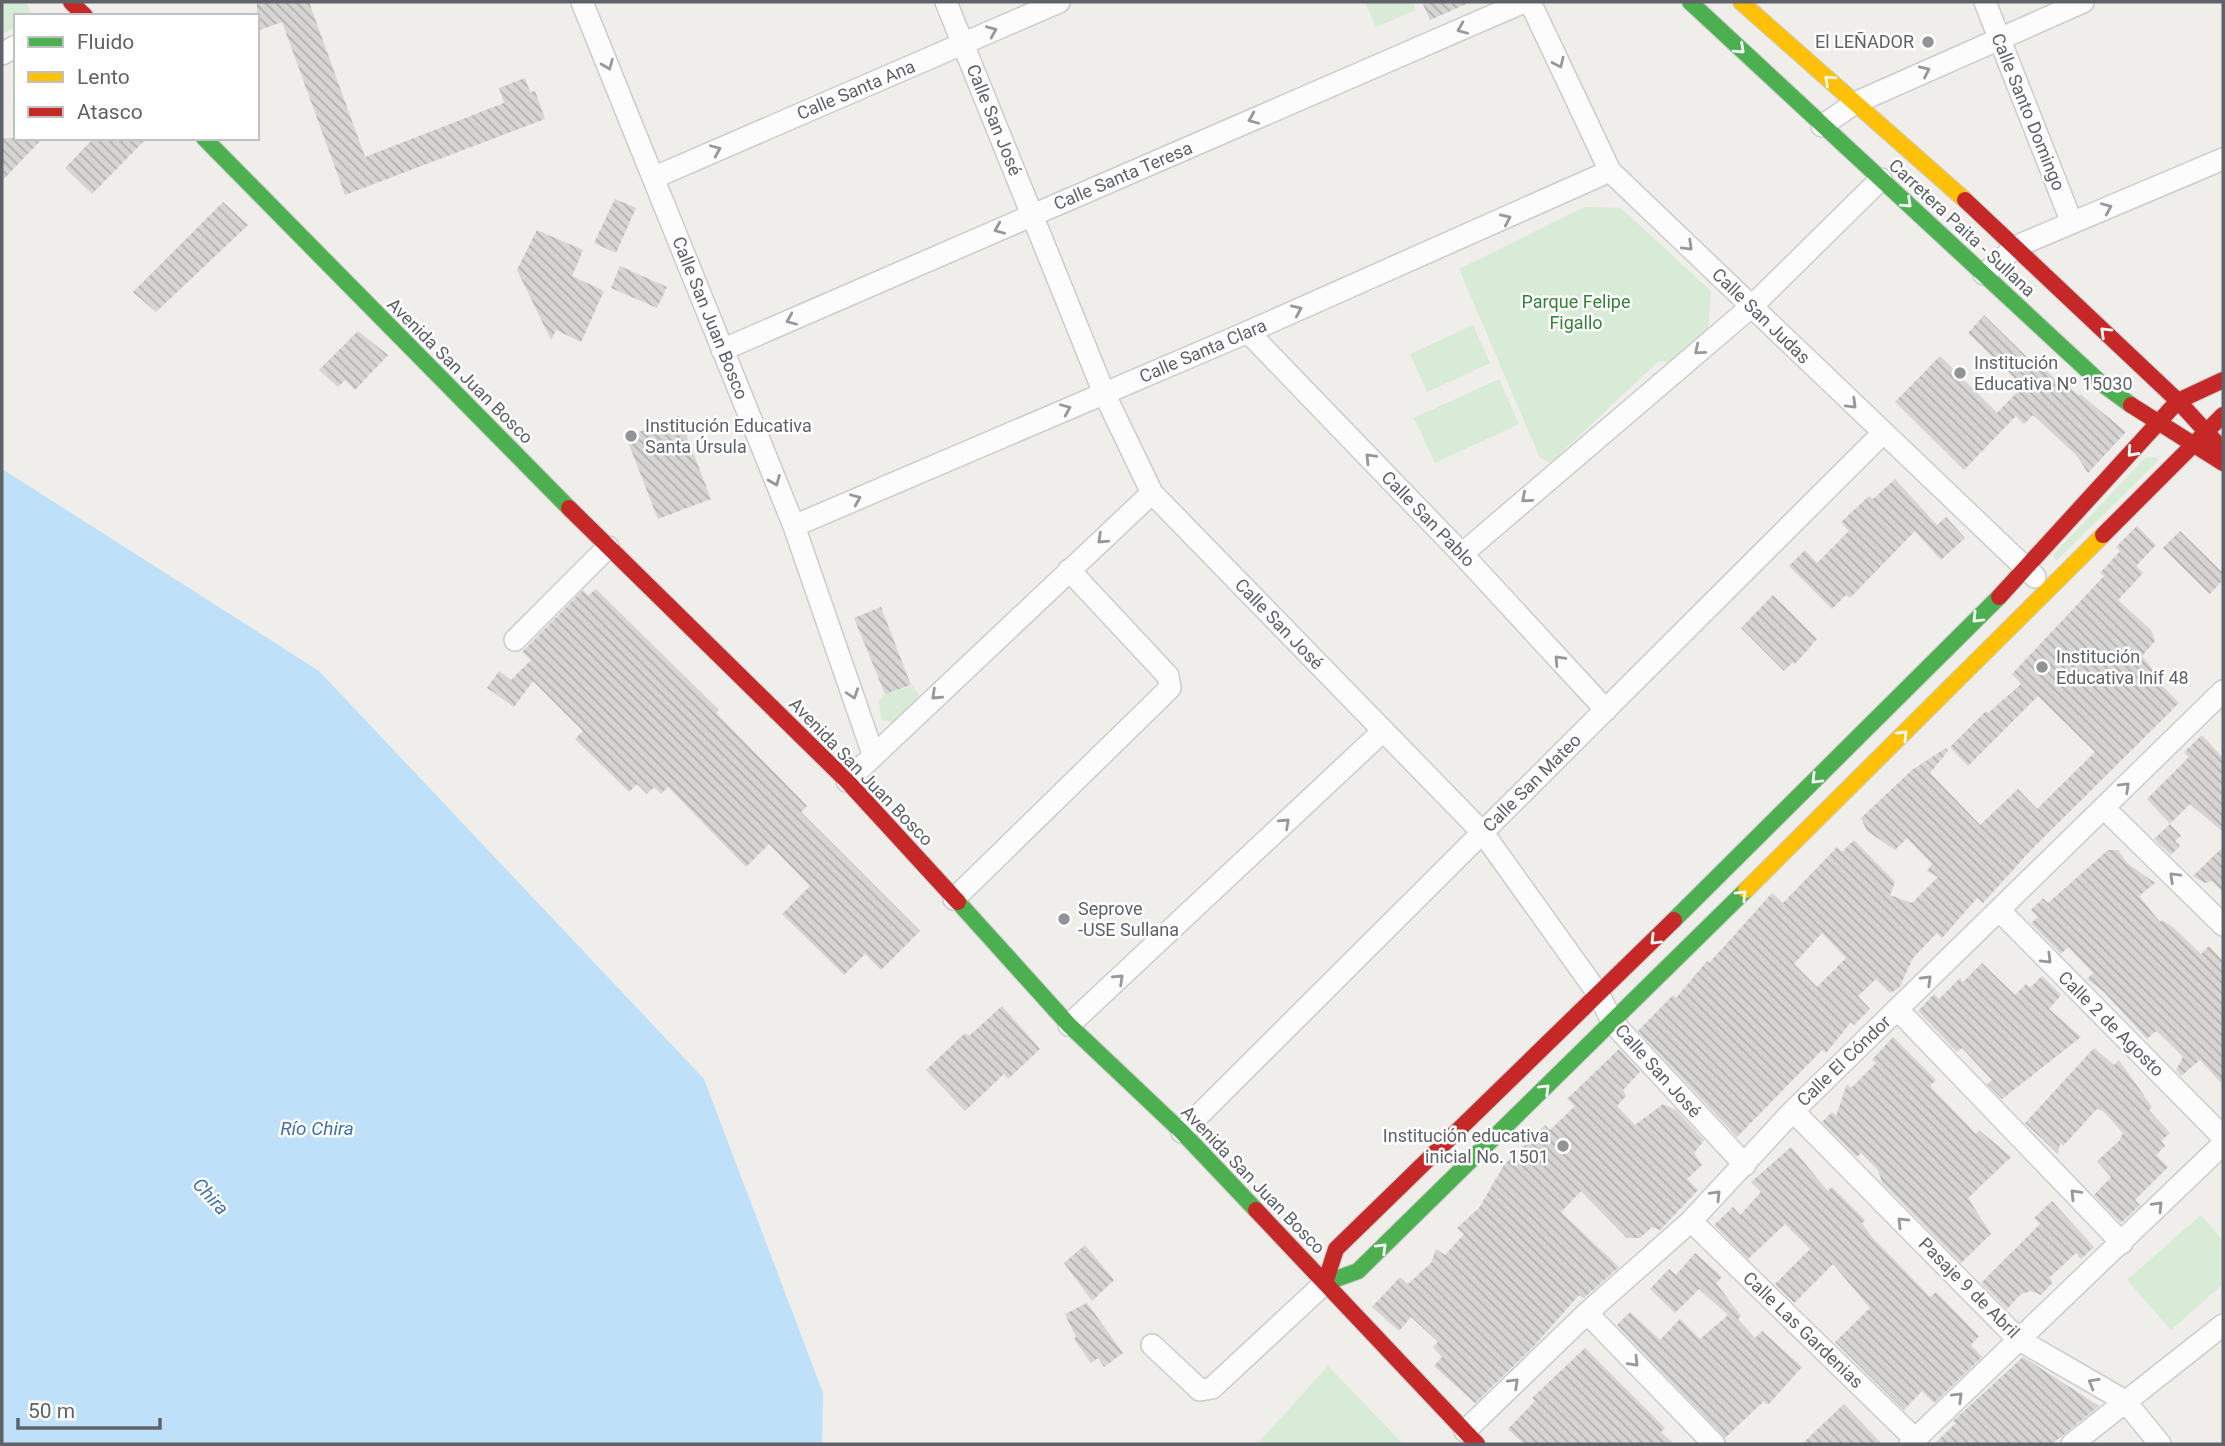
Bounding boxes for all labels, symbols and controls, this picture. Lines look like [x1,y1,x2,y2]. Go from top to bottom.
legend [14,14,259,140]
one-way arrow [1457,21,1469,35]
one-way arrow [985,25,997,39]
text: Fluido [77,30,134,54]
street label: Calle Santo Domingo [1987,30,2070,193]
place label: El LEÑADOR [1815,31,1914,52]
marker: El LEÑADOR [1920,34,1936,50]
one-way arrow [1732,40,1745,53]
street label: Calle Santa Ana [794,55,918,124]
one-way arrow [1551,56,1565,68]
one-way arrow [599,58,613,70]
street label: Calle San José [963,61,1026,179]
text: Lento [77,65,130,89]
one-way arrow [1918,65,1930,79]
one-way arrow [1824,76,1837,88]
text: Atasco [77,100,143,124]
one-way arrow [1248,111,1260,125]
street label: Calle Santa Teresa [1050,137,1195,214]
one-way arrow [709,145,721,159]
street label: Carretera Paita - Sullana [1885,154,2040,301]
one-way arrow [1899,195,1912,207]
one-way arrow [2100,202,2112,216]
one-way arrow [1498,213,1511,227]
one-way arrow [994,221,1007,235]
street label: Calle San Juan Bosco [668,233,753,402]
one-way arrow [1680,237,1693,250]
street label: Calle San Judas [1708,264,1815,368]
park label: Parque Felipe Figallo [1522,291,1630,333]
street label: Avenida San Juan Bosco [383,293,538,448]
one-way arrow [1290,304,1302,318]
one-way arrow [786,312,798,326]
street label: Calle Santa Clara [1136,314,1270,387]
one-way arrow [2101,328,2114,341]
one-way arrow [1695,342,1708,354]
place label: Institución Educativa Nº 15030 [1974,352,2133,394]
marker: Institución Educativa Nº 15030 [1952,365,1968,381]
one-way arrow [1844,396,1857,409]
one-way arrow [1059,404,1071,418]
place label: Institución Educativa Santa Úrsula [645,415,812,457]
marker: Institución Educativa Santa Úrsula [623,428,639,444]
one-way arrow [2128,444,2141,457]
one-way arrow [1365,454,1378,467]
street label: Calle San Pablo [1377,466,1479,571]
one-way arrow [767,474,781,486]
one-way arrow [1522,490,1535,502]
one-way arrow [849,493,862,507]
one-way arrow [1097,531,1110,544]
street label: Calle San José [1231,574,1328,673]
one-way arrow [1973,610,1986,623]
place label: Institución Educativa Inif 48 [2056,646,2189,688]
one-way arrow [1555,655,1568,668]
marker: Institución Educativa Inif 48 [2034,659,2050,675]
one-way arrow [931,687,944,699]
one-way arrow [845,688,859,700]
street label: Avenida San Juan Bosco [785,693,938,850]
street label: Calle San Mateo [1478,729,1585,836]
one-way arrow [1895,730,1908,743]
one-way arrow [1812,771,1825,784]
one-way arrow [2117,783,2130,796]
one-way arrow [1277,819,1290,831]
one-way arrow [2170,872,2183,885]
one-way arrow [1733,890,1746,903]
place label: Seprove -USE Sullana [1078,898,1179,940]
marker: Seprove -USE Sullana [1056,911,1072,927]
one-way arrow [1651,931,1664,944]
one-way arrow [2038,950,2051,963]
street label: Calle 2 de Agosto [2054,967,2168,1081]
one-way arrow [1111,974,1124,987]
one-way arrow [1919,976,1932,989]
street label: Calle El Cóndor [1793,1011,1895,1110]
street label: Calle San José [1611,1020,1706,1122]
one-way arrow [1537,1085,1550,1098]
street label: Avenida San Juan Bosco [1177,1101,1330,1258]
water label: Río Chira [280,1117,354,1140]
place label: Institución educativa inicial No. 1501 [1383,1125,1549,1167]
marker: Institución educativa inicial No. 1501 [1555,1138,1571,1154]
water label: Chira [188,1173,234,1220]
one-way arrow [2070,1189,2083,1202]
one-way arrow [1708,1190,1721,1203]
one-way arrow [2150,1201,2163,1214]
one-way arrow [1897,1217,1910,1230]
street label: Pasaje 9 de Abril [1915,1233,2024,1342]
one-way arrow [1374,1244,1386,1256]
street label: Calle Las Gardenias [1739,1267,1868,1392]
one-way arrow [1626,1353,1639,1366]
one-way arrow [2088,1378,2101,1391]
one-way arrow [1506,1379,1519,1392]
scale bar [18,1386,159,1430]
one-way arrow [1950,1392,1963,1405]
text: 50 m [28,1399,75,1423]

